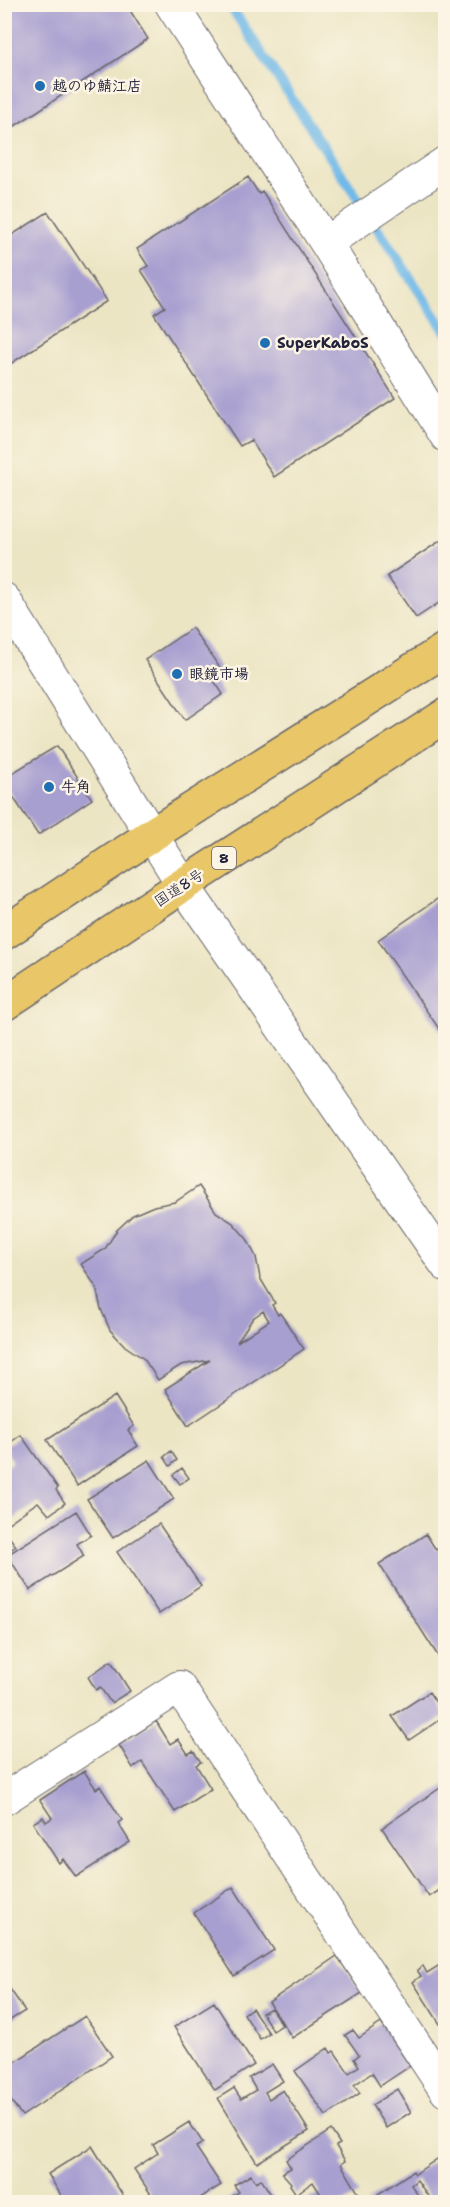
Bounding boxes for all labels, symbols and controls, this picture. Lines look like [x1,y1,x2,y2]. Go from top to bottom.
place label: 越のゆ鯖江店 [52,76,142,96]
marker: 越のゆ鯖江店 [33,79,47,93]
place label: SuperKaboS [277,333,369,353]
marker: SuperKaboS [258,336,272,350]
place label: 眼鏡市場 [189,664,249,684]
marker: 眼鏡市場 [170,667,184,681]
place label: 牛角 [61,777,91,797]
marker: 牛角 [42,780,56,794]
road number: 8 [212,847,236,869]
street label: 国道8号 [150,864,208,912]

